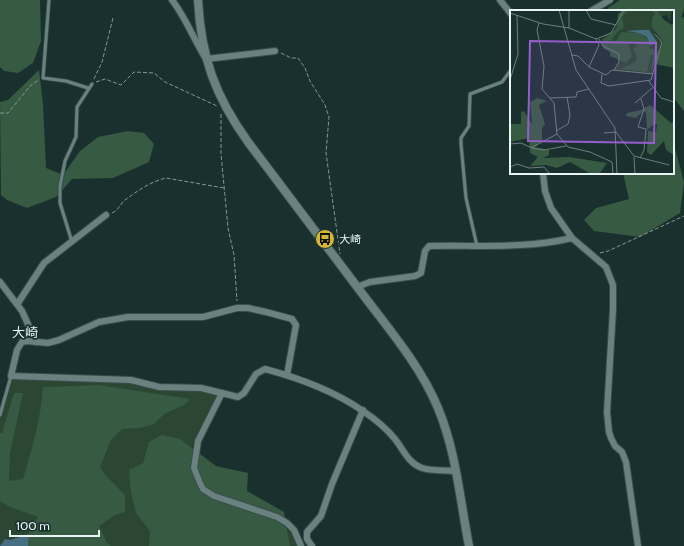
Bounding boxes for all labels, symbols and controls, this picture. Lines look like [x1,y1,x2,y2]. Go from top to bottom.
inset map [510,10,674,174]
bus stop icon: 大崎 [314,228,336,250]
place label: 大崎 [339,232,361,246]
district label: 大崎 [12,324,38,340]
scale bar [10,512,99,538]
text: 100 m [16,518,50,533]

